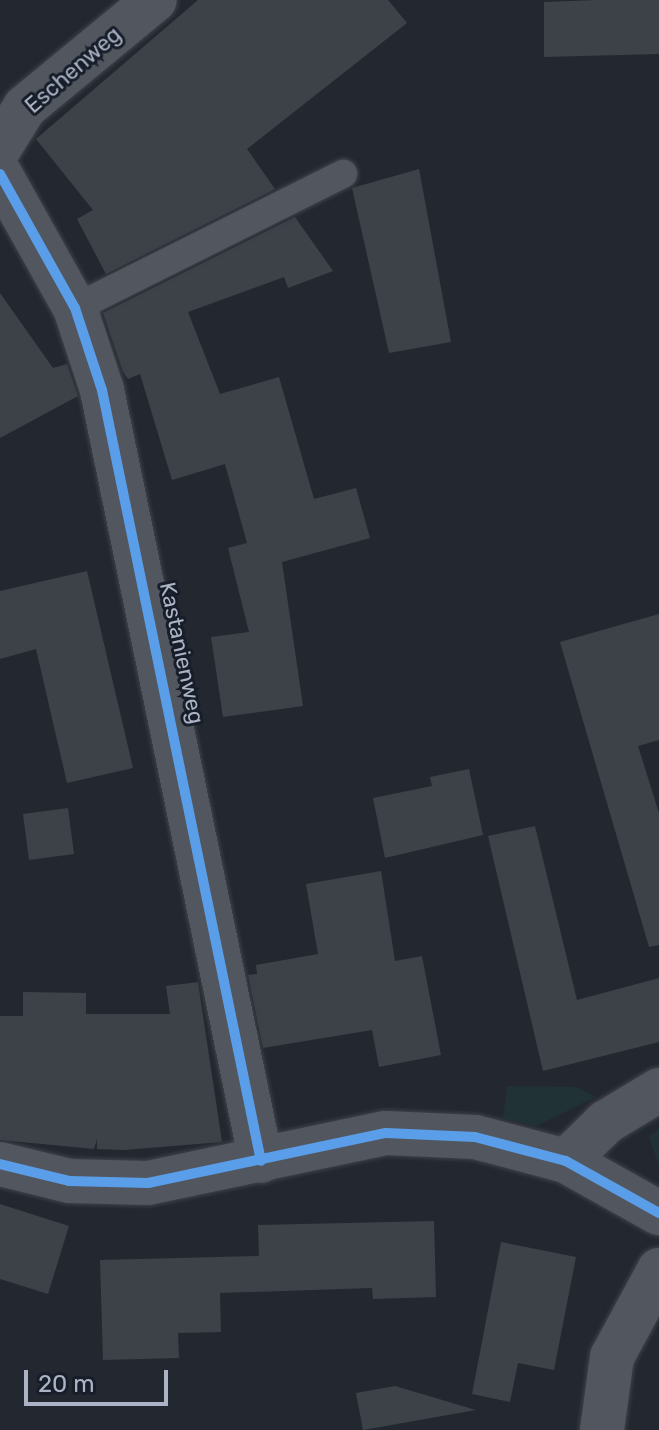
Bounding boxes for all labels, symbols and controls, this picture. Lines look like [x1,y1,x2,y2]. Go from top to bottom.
street label: Eschenweg [20,21,126,119]
street label: Kastanienweg [154,580,210,726]
scale bar [28,1354,172,1404]
text: 20 m [38,1370,95,1398]

